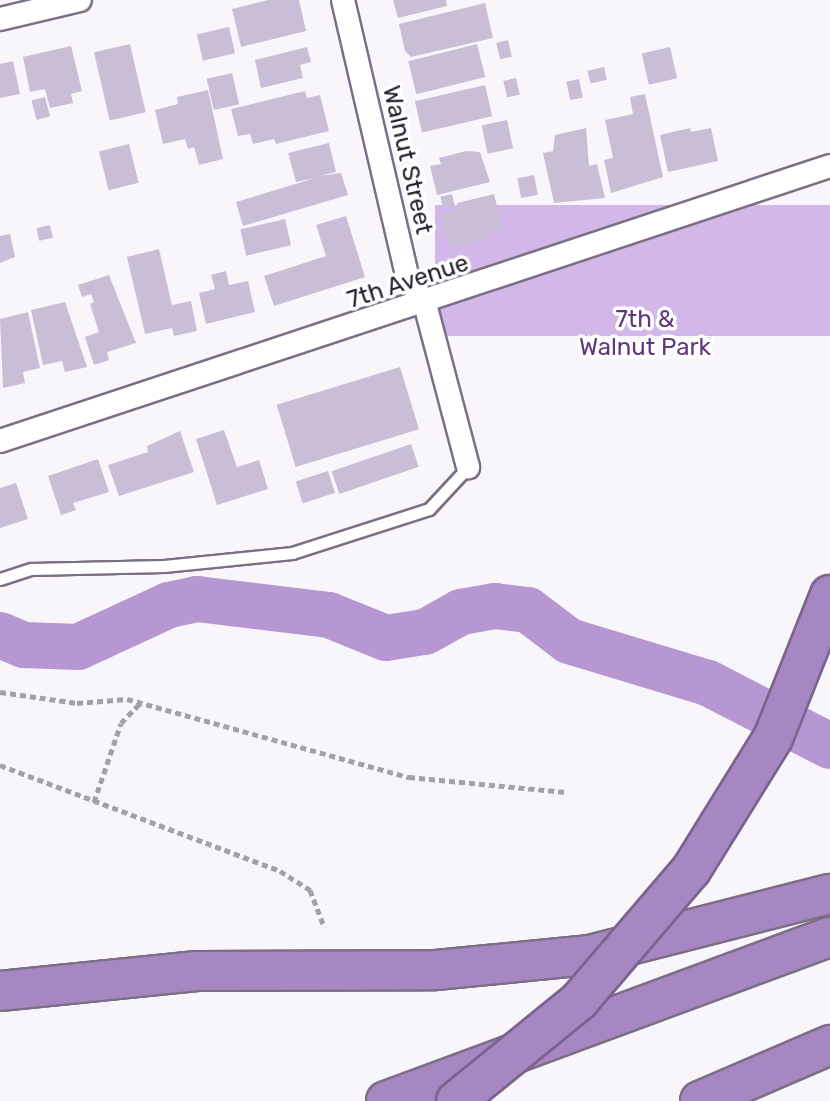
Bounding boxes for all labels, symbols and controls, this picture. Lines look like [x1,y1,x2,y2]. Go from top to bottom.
street label: Walnut Street [376,83,438,237]
street label: 7th Avenue [344,249,472,315]
park label: 7th & Walnut Park [579,306,711,362]

